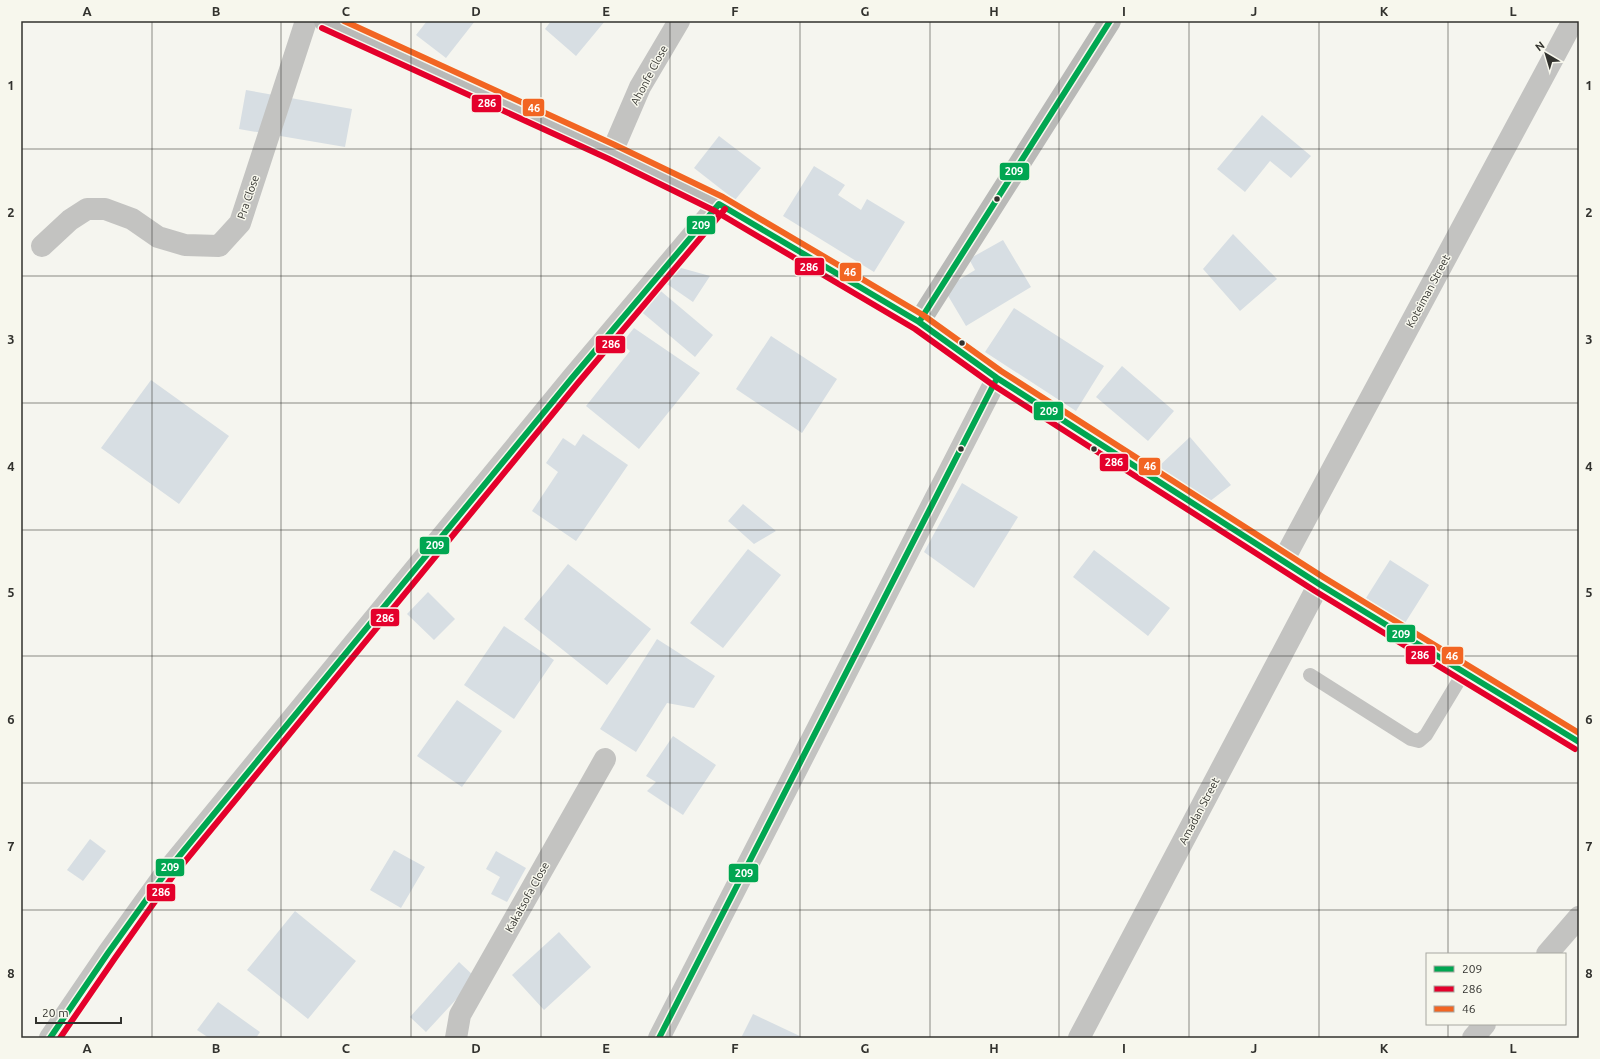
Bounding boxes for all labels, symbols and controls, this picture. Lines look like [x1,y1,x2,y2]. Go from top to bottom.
text: A [82,4,92,18]
text: B [212,4,221,18]
text: C [342,4,351,18]
text: D [471,4,481,18]
text: E [602,4,610,18]
text: F [731,4,739,18]
text: G [861,4,870,18]
text: H [989,4,999,18]
text: I [1122,4,1126,18]
text: J [1251,4,1257,18]
text: K [1380,4,1389,18]
text: L [1509,4,1517,18]
north arrow [1526,34,1566,74]
text: N [1533,39,1547,53]
street label: Ahonfe Close [628,43,670,107]
text: 1 [7,78,15,92]
text: 1 [1585,78,1593,92]
line badge: 286 [471,94,502,113]
text: 286 [478,97,496,109]
line badge: 46 [522,98,545,117]
text: 46 [528,102,540,114]
line badge: 209 [999,162,1030,181]
text: 209 [1005,165,1023,177]
street label: Pra Close [235,173,261,221]
unlabelled marker [992,194,1002,204]
text: 2 [7,205,15,219]
text: 2 [1585,205,1593,219]
line badge: 209 [686,215,716,235]
text: 209 [692,219,710,231]
street label: Koteiman Street [1404,252,1453,329]
line badge: 286 [794,257,825,276]
text: 286 [800,261,818,273]
line badge: 46 [839,262,862,282]
text: 46 [844,266,856,278]
text: 3 [7,332,15,346]
text: 3 [1585,332,1593,346]
line badge: 286 [595,335,626,354]
text: 286 [602,338,620,350]
unlabelled marker [957,338,967,348]
line badge: 209 [1033,401,1064,421]
text: 209 [1040,405,1058,417]
unlabelled marker [956,444,966,454]
unlabelled marker [1089,444,1099,454]
line badge: 286 [1099,453,1129,472]
text: 286 [1105,456,1123,468]
line badge: 46 [1138,457,1161,476]
text: 4 [7,459,15,473]
text: 4 [1585,459,1593,473]
text: 46 [1144,460,1156,472]
line badge: 209 [419,536,450,555]
text: 209 [426,539,444,551]
text: 5 [7,585,15,599]
text: 5 [1585,585,1593,599]
line badge: 286 [370,608,400,627]
text: 286 [376,612,394,624]
line badge: 209 [1386,624,1416,643]
text: 209 [1392,628,1410,640]
line badge: 286 [1405,645,1436,665]
line badge: 46 [1441,646,1464,665]
text: 286 [1411,649,1429,661]
text: 46 [1446,650,1458,662]
text: 6 [7,712,15,726]
text: 6 [1585,712,1593,726]
street label: Amadan Street [1176,775,1222,846]
text: 7 [7,839,15,853]
text: 7 [1585,839,1593,853]
line badge: 209 [155,858,185,877]
street label: Kakatsofa Close [503,860,551,934]
text: 209 [161,861,179,873]
line badge: 209 [728,863,759,883]
text: 209 [735,867,753,879]
line badge: 286 [146,883,176,902]
text: 286 [152,886,170,898]
legend [1426,953,1566,1025]
text: 209 [1462,962,1482,975]
text: 8 [7,966,15,980]
text: 8 [1585,966,1593,980]
text: 286 [1462,982,1483,995]
scale bar [36,999,121,1025]
text: 46 [1462,1002,1476,1015]
text: 20 m [42,1006,69,1019]
text: A [82,1041,92,1055]
text: B [212,1041,221,1055]
text: C [342,1041,351,1055]
text: D [471,1041,481,1055]
text: E [602,1041,610,1055]
text: F [731,1041,739,1055]
text: G [861,1041,870,1055]
text: H [989,1041,999,1055]
text: I [1122,1041,1126,1055]
text: J [1251,1041,1257,1055]
text: K [1380,1041,1389,1055]
text: L [1509,1041,1517,1055]

